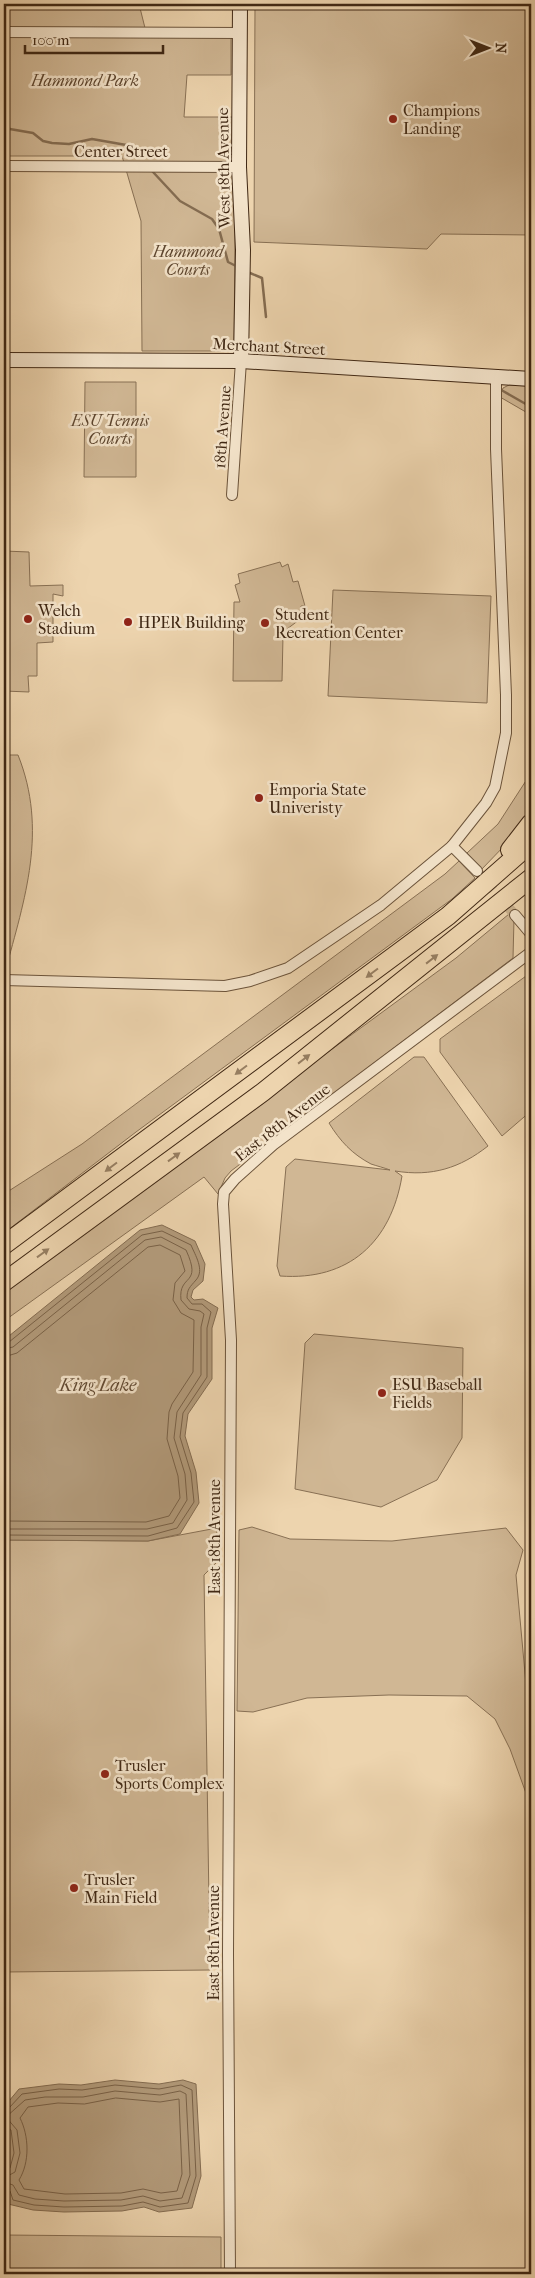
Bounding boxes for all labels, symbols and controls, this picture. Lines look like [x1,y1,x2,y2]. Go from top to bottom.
scale bar [25,22,162,54]
north arrow [462,22,512,72]
text: 100 m [32,31,70,49]
text: N [492,43,509,54]
park label: Hammond Park [30,71,139,90]
place label: Champions Landing [403,101,480,138]
street label: West 18th Avenue [213,107,234,230]
marker: Champions Landing [387,113,399,125]
street label: Center Street [74,142,168,161]
park label: Hammond Courts [152,242,225,279]
street label: Merchant Street [212,334,326,359]
street label: 18th Avenue [210,385,235,469]
park label: ESU Tennis Courts [70,411,150,448]
place label: Welch Stadium [37,601,96,638]
place label: Student Recreation Center [275,605,403,642]
marker: Welch Stadium [22,613,34,625]
place label: HPER Building [138,613,245,632]
marker: HPER Building [122,616,134,628]
marker: Student Recreation Center [259,617,271,629]
place label: Emporia State Univeristy [269,780,366,817]
marker: Emporia State Univeristy [253,792,265,804]
one-way arrow [425,953,438,964]
one-way arrow [365,968,379,978]
one-way arrow [297,1054,310,1065]
one-way arrow [234,1065,248,1075]
street label: East 18th Avenue [231,1079,334,1166]
one-way arrow [167,1152,181,1162]
one-way arrow [104,1162,118,1172]
one-way arrow [36,1247,49,1258]
water label: King Lake [58,1375,137,1396]
place label: ESU Baseball Fields [392,1375,483,1412]
marker: ESU Baseball Fields [376,1387,388,1399]
street label: East 18th Avenue [205,1479,224,1595]
place label: Trusler Sports Complex [115,1756,224,1793]
marker: Trusler Sports Complex [99,1768,111,1780]
place label: Trusler Main Field [84,1870,158,1907]
marker: Trusler Main Field [68,1882,80,1894]
street label: East 18th Avenue [204,1885,223,2001]

